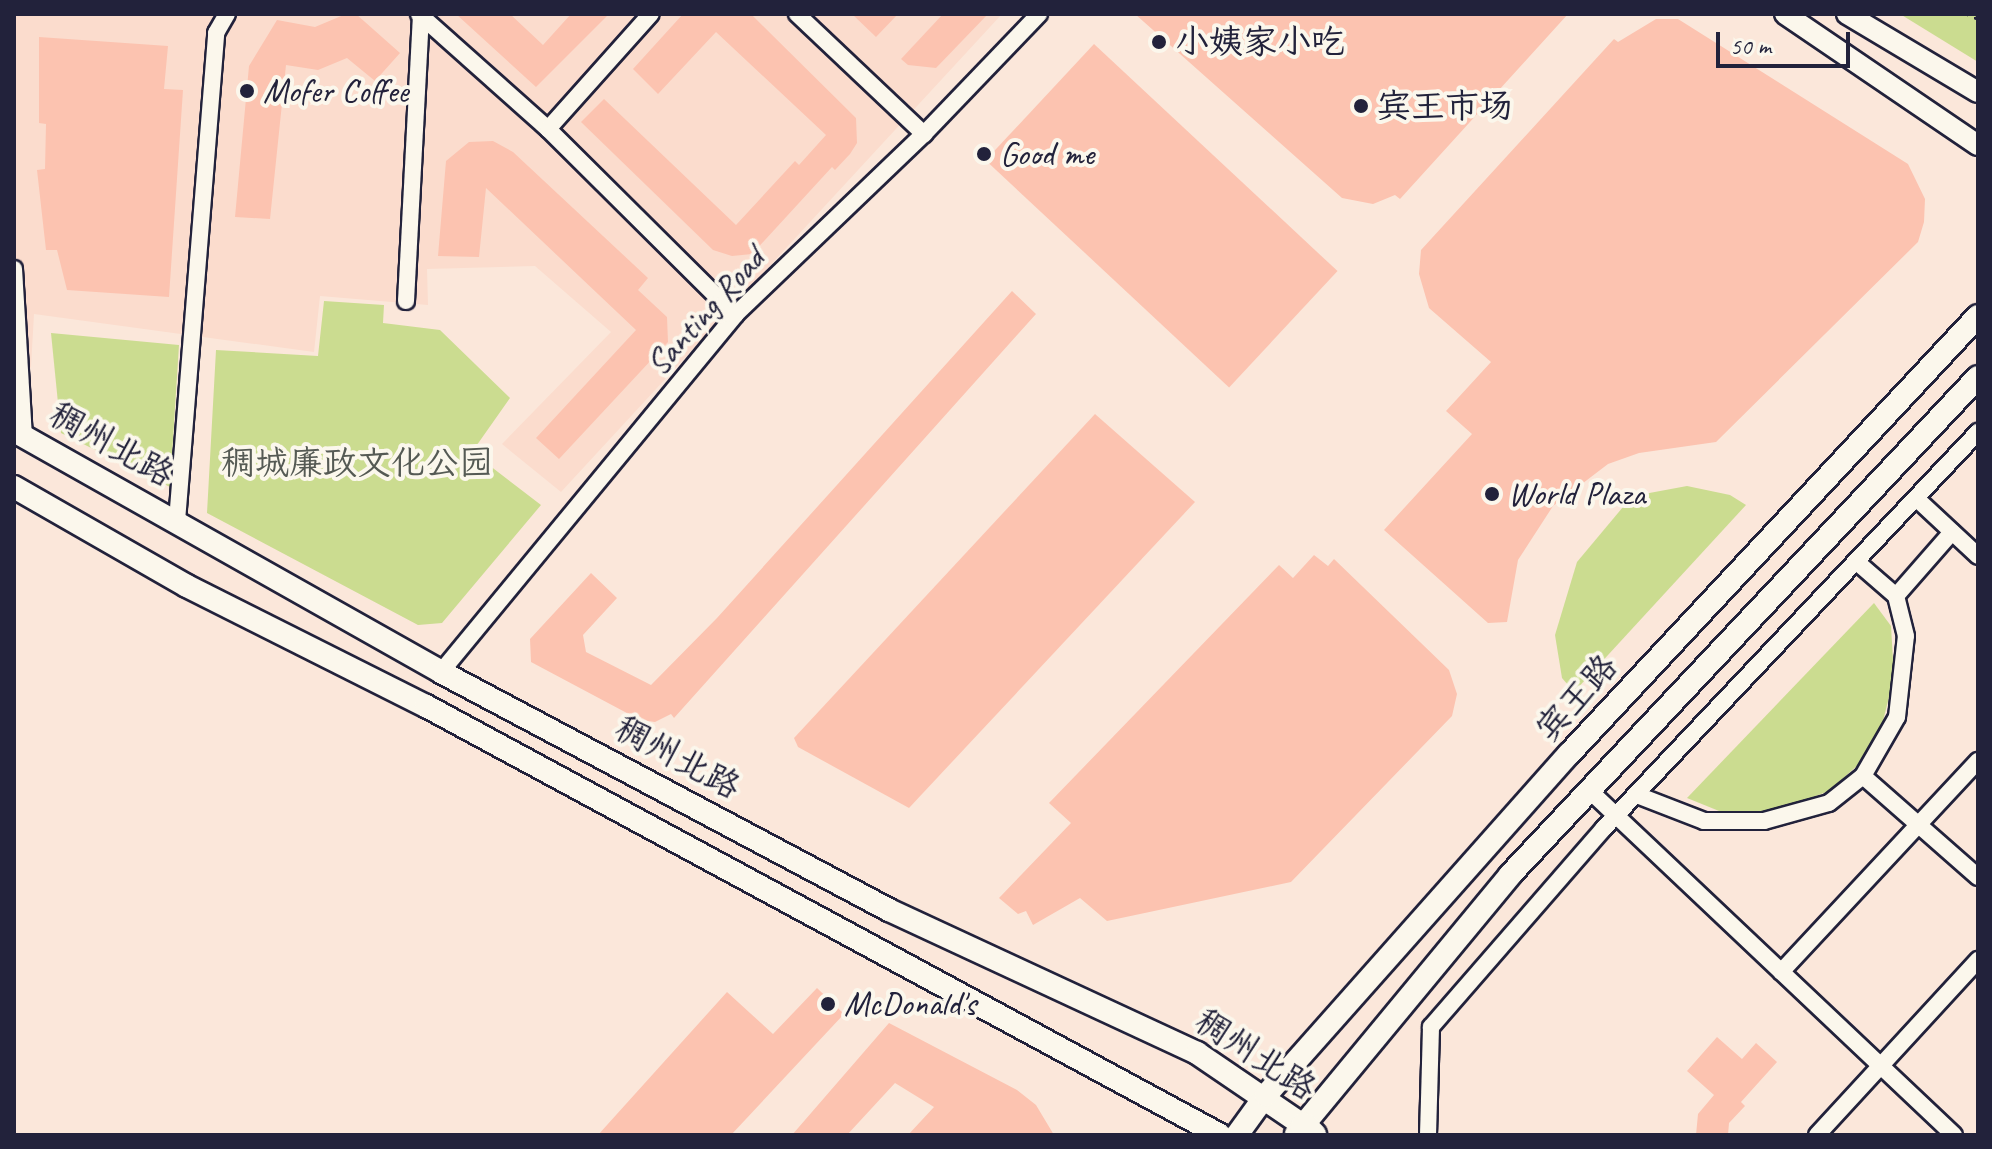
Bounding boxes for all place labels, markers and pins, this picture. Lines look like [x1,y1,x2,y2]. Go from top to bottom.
place label: 小姨家小吃 [1175,22,1345,62]
marker: 小姨家小吃 [1150,33,1168,51]
place label: Mofer Coffee [263,71,408,111]
marker: Mofer Coffee [238,82,256,100]
place label: 宾王市场 [1377,86,1513,126]
marker: 宾王市场 [1352,97,1370,115]
place label: Good me [1000,134,1092,174]
marker: Good me [975,145,993,163]
place label: World Plaza [1508,474,1645,514]
marker: World Plaza [1483,485,1501,503]
place label: McDonald's [844,984,976,1024]
marker: McDonald's [819,995,837,1013]

